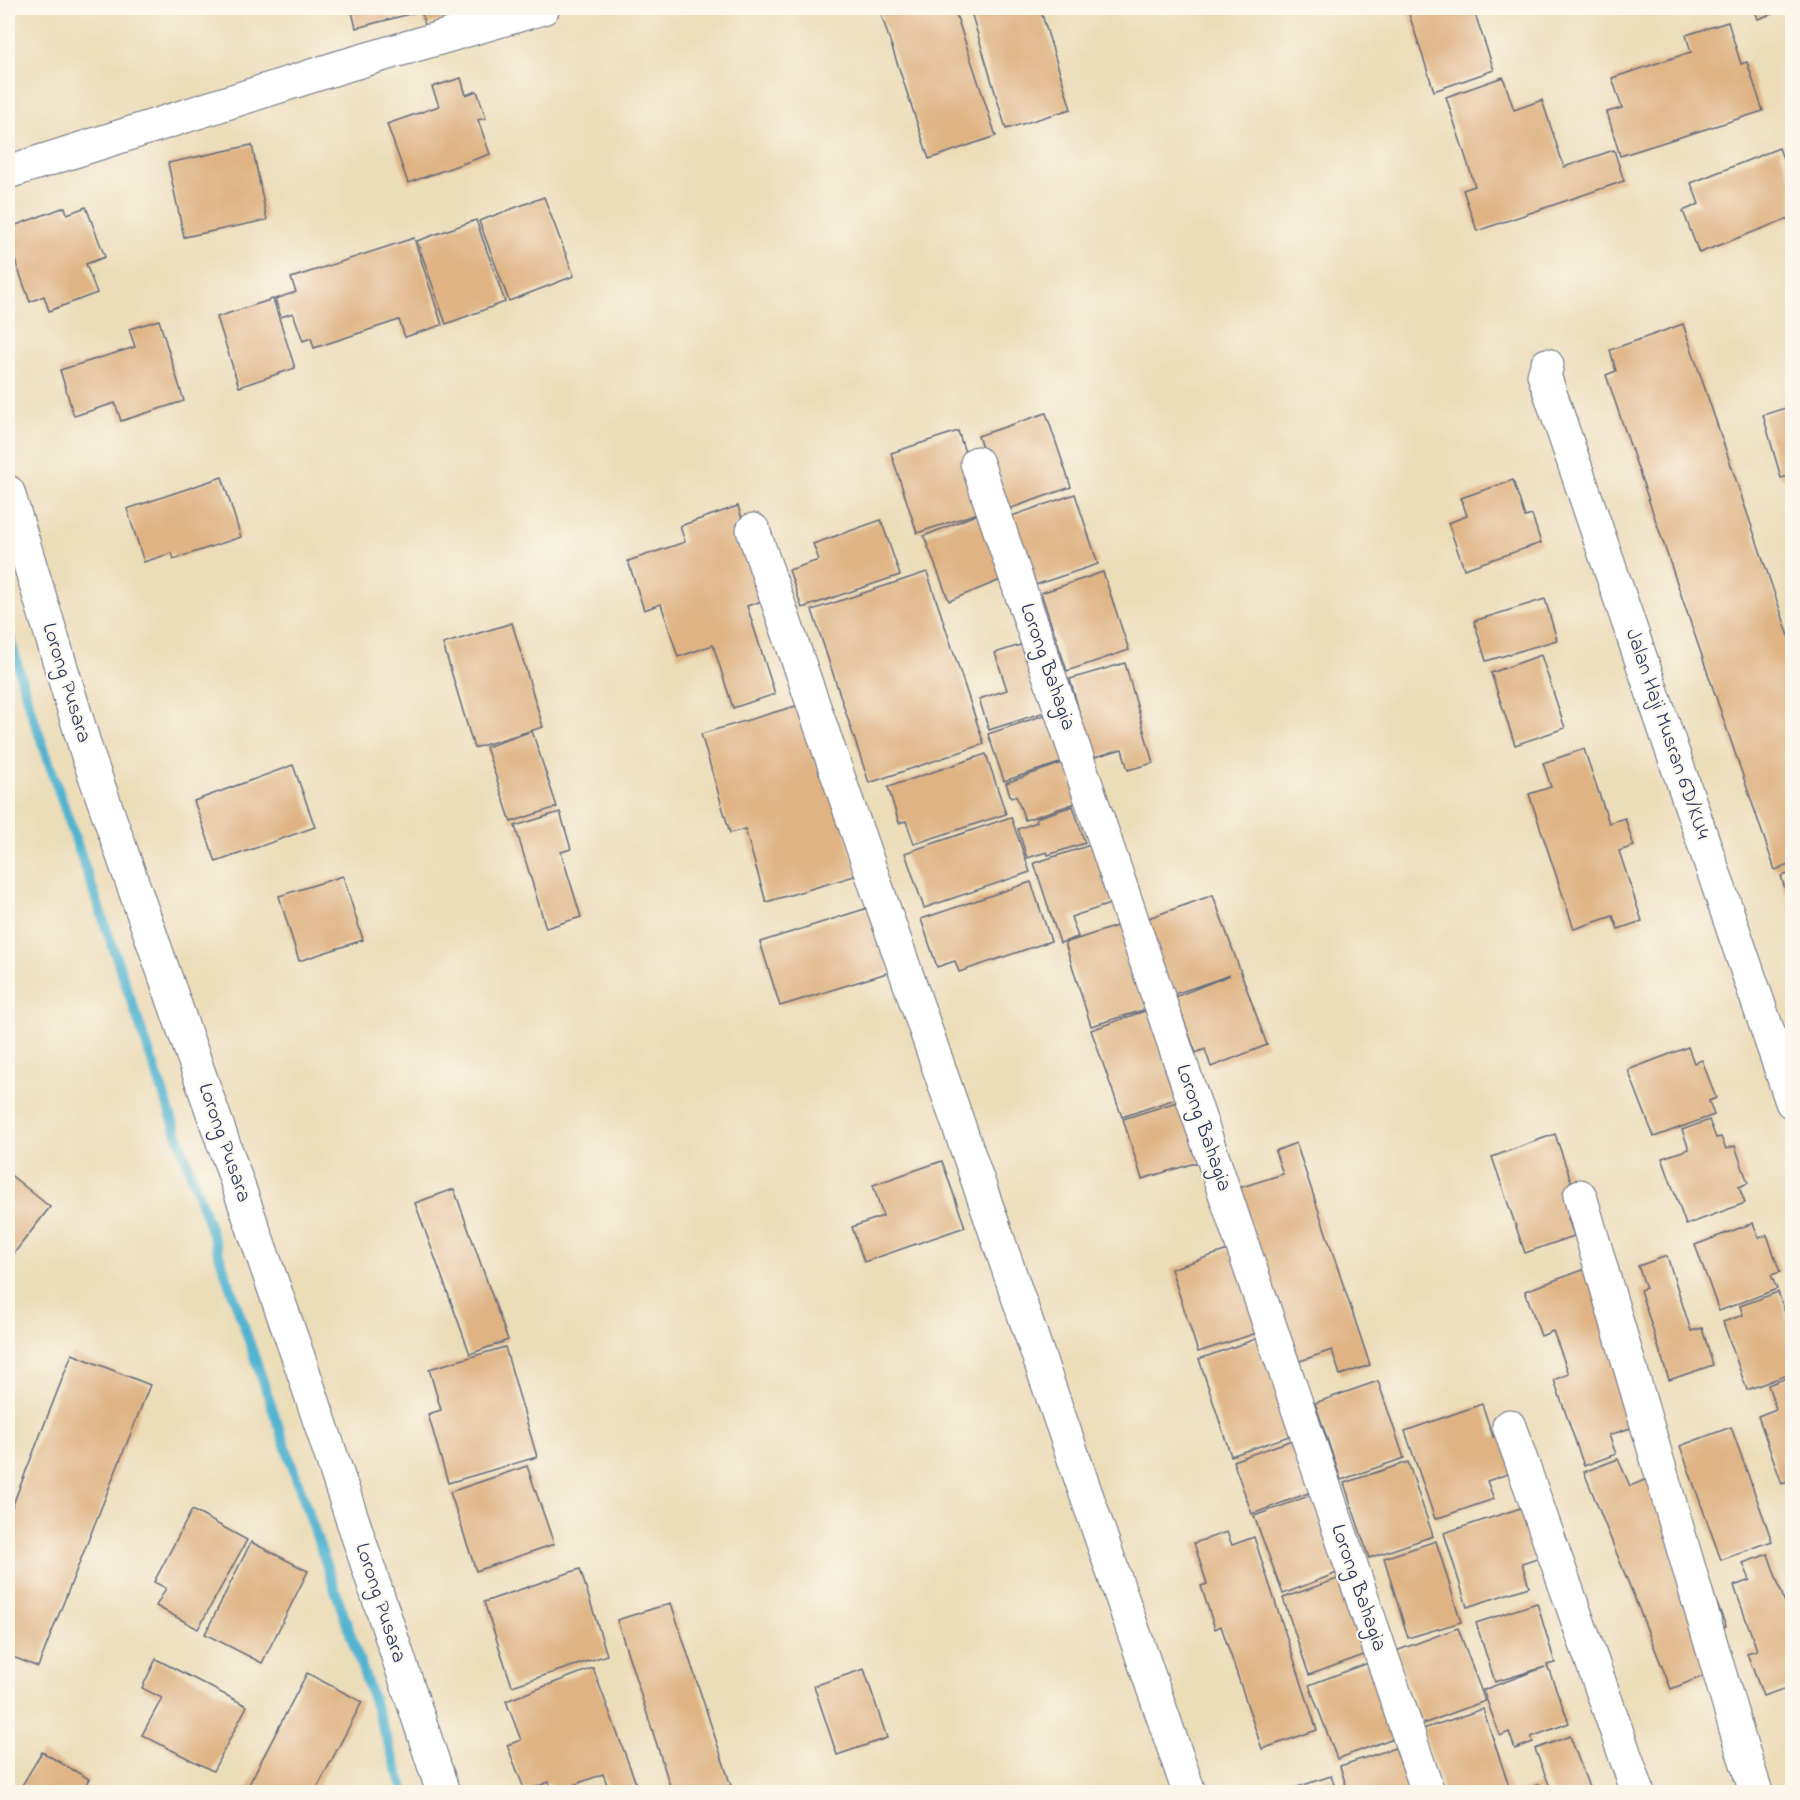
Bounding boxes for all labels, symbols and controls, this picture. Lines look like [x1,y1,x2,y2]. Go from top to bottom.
street label: Lorong Bahagia [1009,599,1083,735]
street label: Lorong Pusara [32,619,98,747]
street label: Jalan Haji Musran 6D/KU4 [1617,625,1717,844]
street label: Lorong Bahagia [1165,1060,1239,1196]
street label: Lorong Pusara [188,1080,258,1207]
street label: Lorong Bahagia [1320,1520,1394,1656]
street label: Lorong Pusara [345,1539,413,1667]

